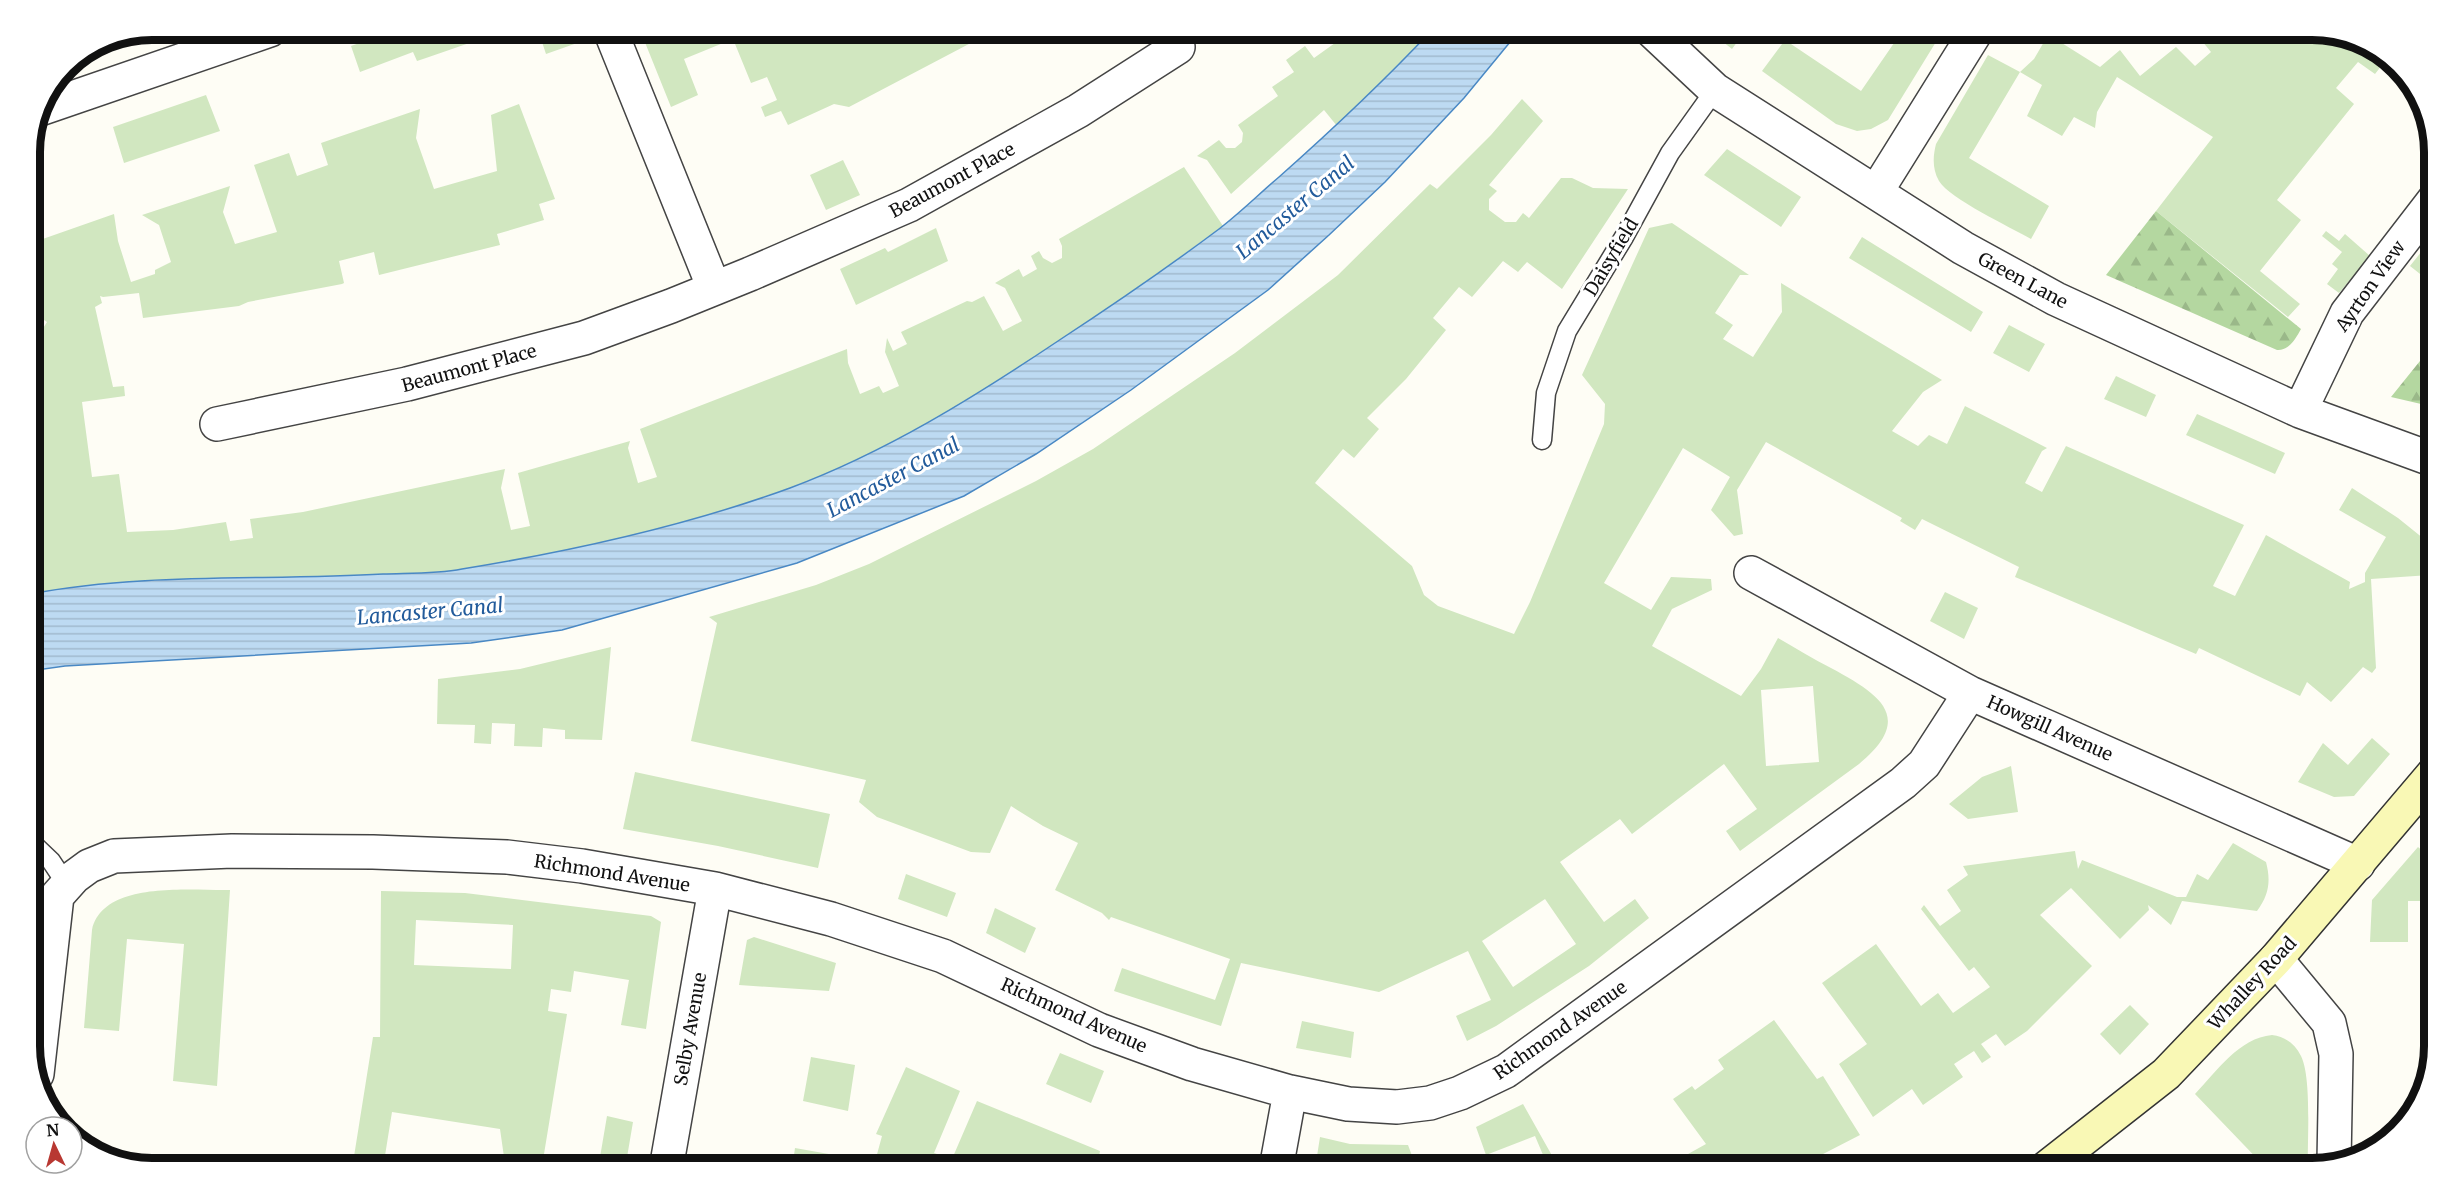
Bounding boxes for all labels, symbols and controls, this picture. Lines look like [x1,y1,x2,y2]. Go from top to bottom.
street label: Beaumont Place [885,137,1019,223]
water label: Lancaster Canal [1231,150,1359,264]
street label: Daisyfield [1579,214,1643,300]
street label: Ayrton View [2330,235,2410,337]
street label: Green Lane [1974,247,2072,313]
street label: Beaumont Place [399,339,539,397]
water label: Lancaster Canal [822,431,964,523]
water label: Lancaster Canal [356,592,504,630]
street label: Howgill Avenue [1984,690,2116,766]
street label: Richmond Avenue [532,849,692,897]
street label: Whalley Road [2202,932,2301,1035]
street label: Selby Avenue [669,971,711,1087]
street label: Richmond Avenue [997,972,1151,1058]
street label: Richmond Avenue [1489,975,1631,1085]
north arrow [24,1115,84,1175]
text: N [46,1120,60,1141]

